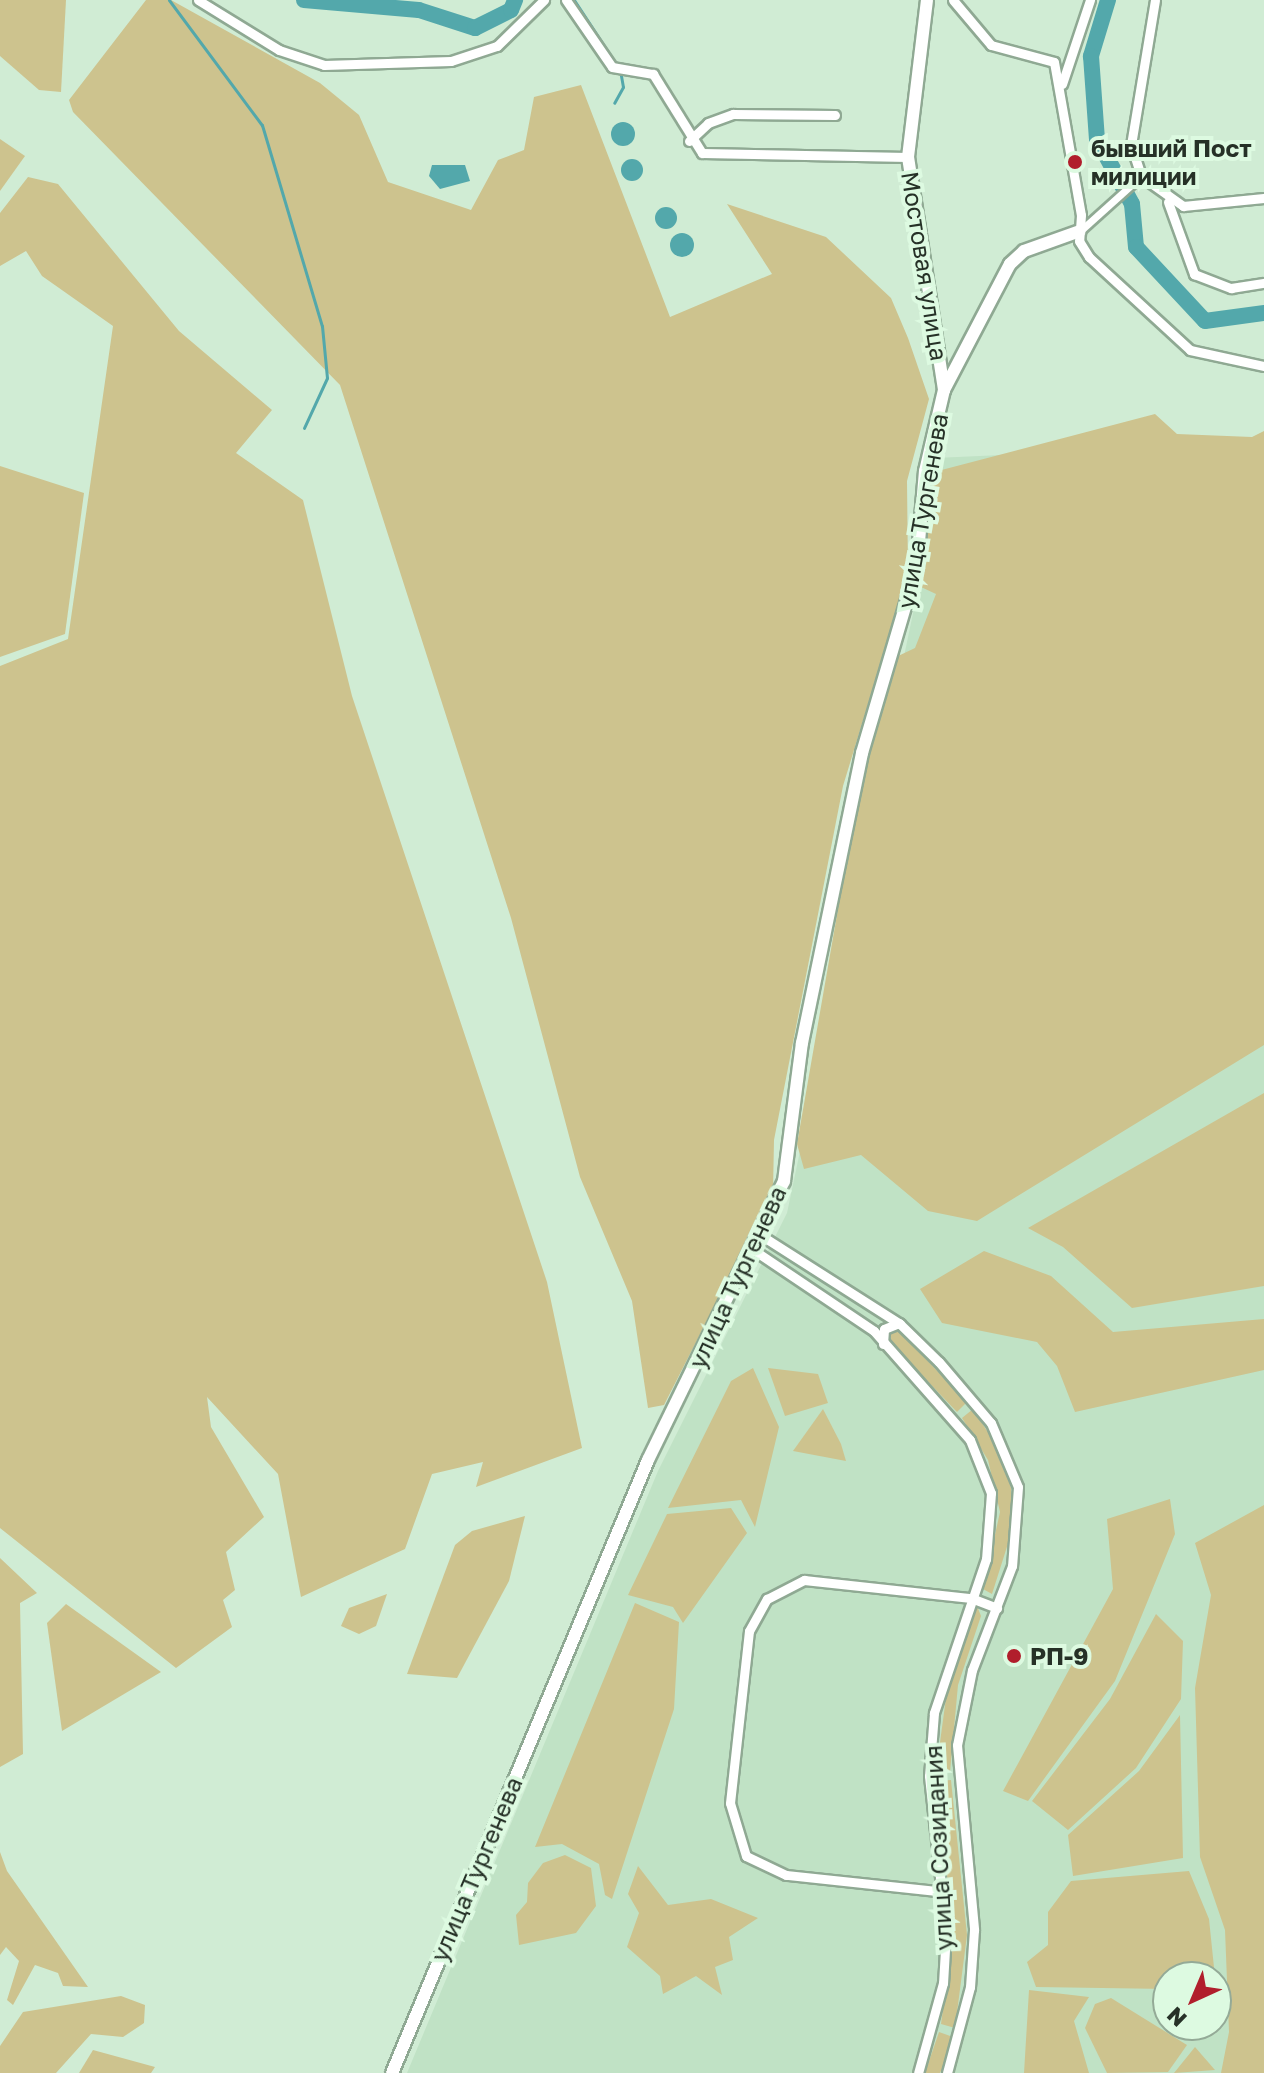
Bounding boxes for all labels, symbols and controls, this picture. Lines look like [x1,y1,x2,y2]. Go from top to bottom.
place label: бывший Пост милиции [1091,134,1252,190]
marker: бывший Пост милиции [1066,153,1084,171]
street label: Мостовая улица [896,169,954,363]
street label: улица Тургенева [891,411,953,611]
street label: улица Тургенева [682,1181,792,1373]
place label: РП-9 [1030,1642,1088,1670]
marker: РП-9 [1005,1647,1023,1665]
street label: улица Созидания [918,1745,958,1951]
street label: улица Тургенева [424,1772,528,1966]
north arrow [1152,1961,1232,2041]
text: N [1161,2002,1192,2033]

